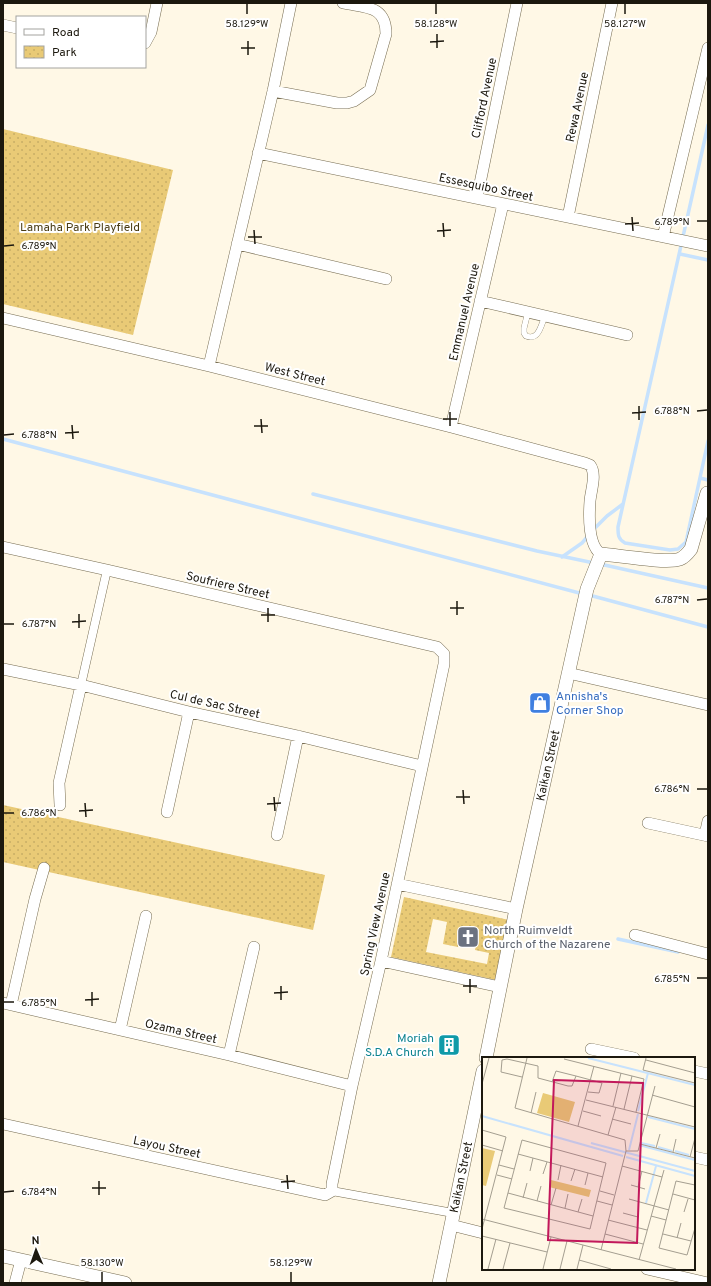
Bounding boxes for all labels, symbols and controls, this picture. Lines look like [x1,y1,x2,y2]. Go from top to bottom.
legend [16,16,146,68]
text: 58.129°W [226,18,268,31]
text: 58.128°W [415,18,457,31]
text: 58.127°W [604,18,646,31]
text: Road [52,25,80,41]
text: Park [52,45,77,61]
street label: Clifford Avenue [469,56,501,140]
street label: Rewa Avenue [563,71,593,144]
street label: Essesquibo Street [437,170,534,206]
text: 6.789°N [654,216,690,229]
park label: Lamaha Park Playfield [20,220,140,236]
text: 6.789°N [21,240,57,253]
street label: Emmanuel Avenue [446,262,484,363]
street label: West Street [263,360,327,390]
text: 6.788°N [654,405,690,418]
text: 6.788°N [21,429,57,442]
street label: Soufriere Street [184,569,271,603]
text: 6.787°N [655,594,689,607]
text: 6.787°N [22,618,56,631]
street label: Cul de Sac Street [168,687,261,723]
place label: Annisha's Corner Shop [556,689,624,719]
shop icon: Annisha's Corner Shop [527,690,553,716]
street label: Kaikan Street [533,729,564,803]
text: 6.786°N [654,783,690,796]
text: 6.786°N [21,807,57,820]
street label: Spring View Avenue [357,871,395,978]
place label: North Ruimveldt Church of the Nazarene [484,923,611,953]
church icon: North Ruimveldt Church of the Nazarene [455,924,481,950]
text: 6.785°N [654,973,690,986]
text: 6.785°N [21,997,57,1010]
street label: Ozama Street [143,1016,218,1048]
place label: Moriah S.D.A Church [365,1031,434,1061]
building icon: Moriah S.D.A Church [436,1032,462,1058]
inset map [482,1057,695,1270]
street label: Layou Street [132,1133,202,1163]
street label: Kaikan Street [447,1140,477,1215]
text: 6.784°N [21,1186,57,1199]
north arrow [16,1230,56,1270]
text: N [31,1234,40,1248]
text: 58.130°W [80,1257,124,1270]
text: 58.129°W [270,1257,312,1270]

